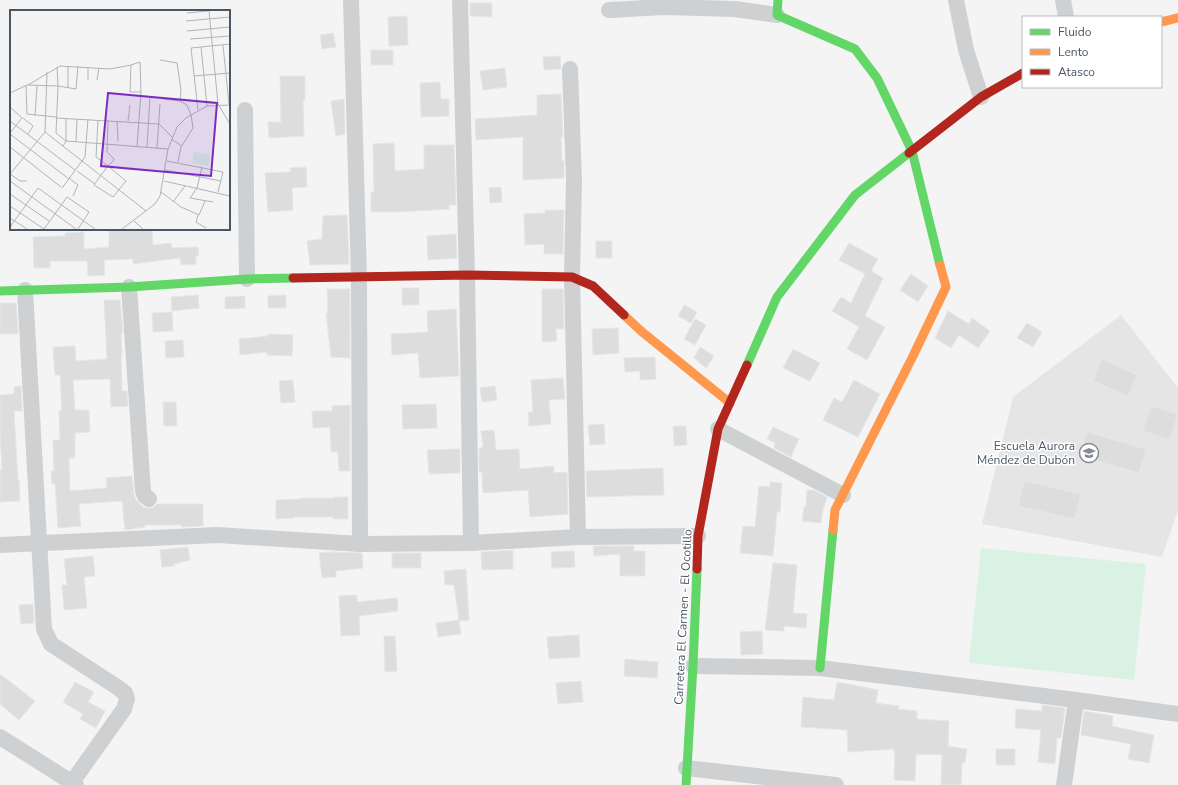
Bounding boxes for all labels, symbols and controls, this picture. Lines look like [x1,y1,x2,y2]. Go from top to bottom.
inset map [10,10,230,230]
legend [1022,16,1162,88]
text: Fluido [1058,24,1092,40]
text: Lento [1058,44,1089,60]
text: Atasco [1058,64,1095,80]
place label: Escuela Aurora Méndez de Dubón [977,438,1075,468]
school or university icon: Escuela Aurora Méndez de Dubón [1078,442,1100,464]
street label: Carretera El Carmen - El Ocotillo [670,528,696,705]

